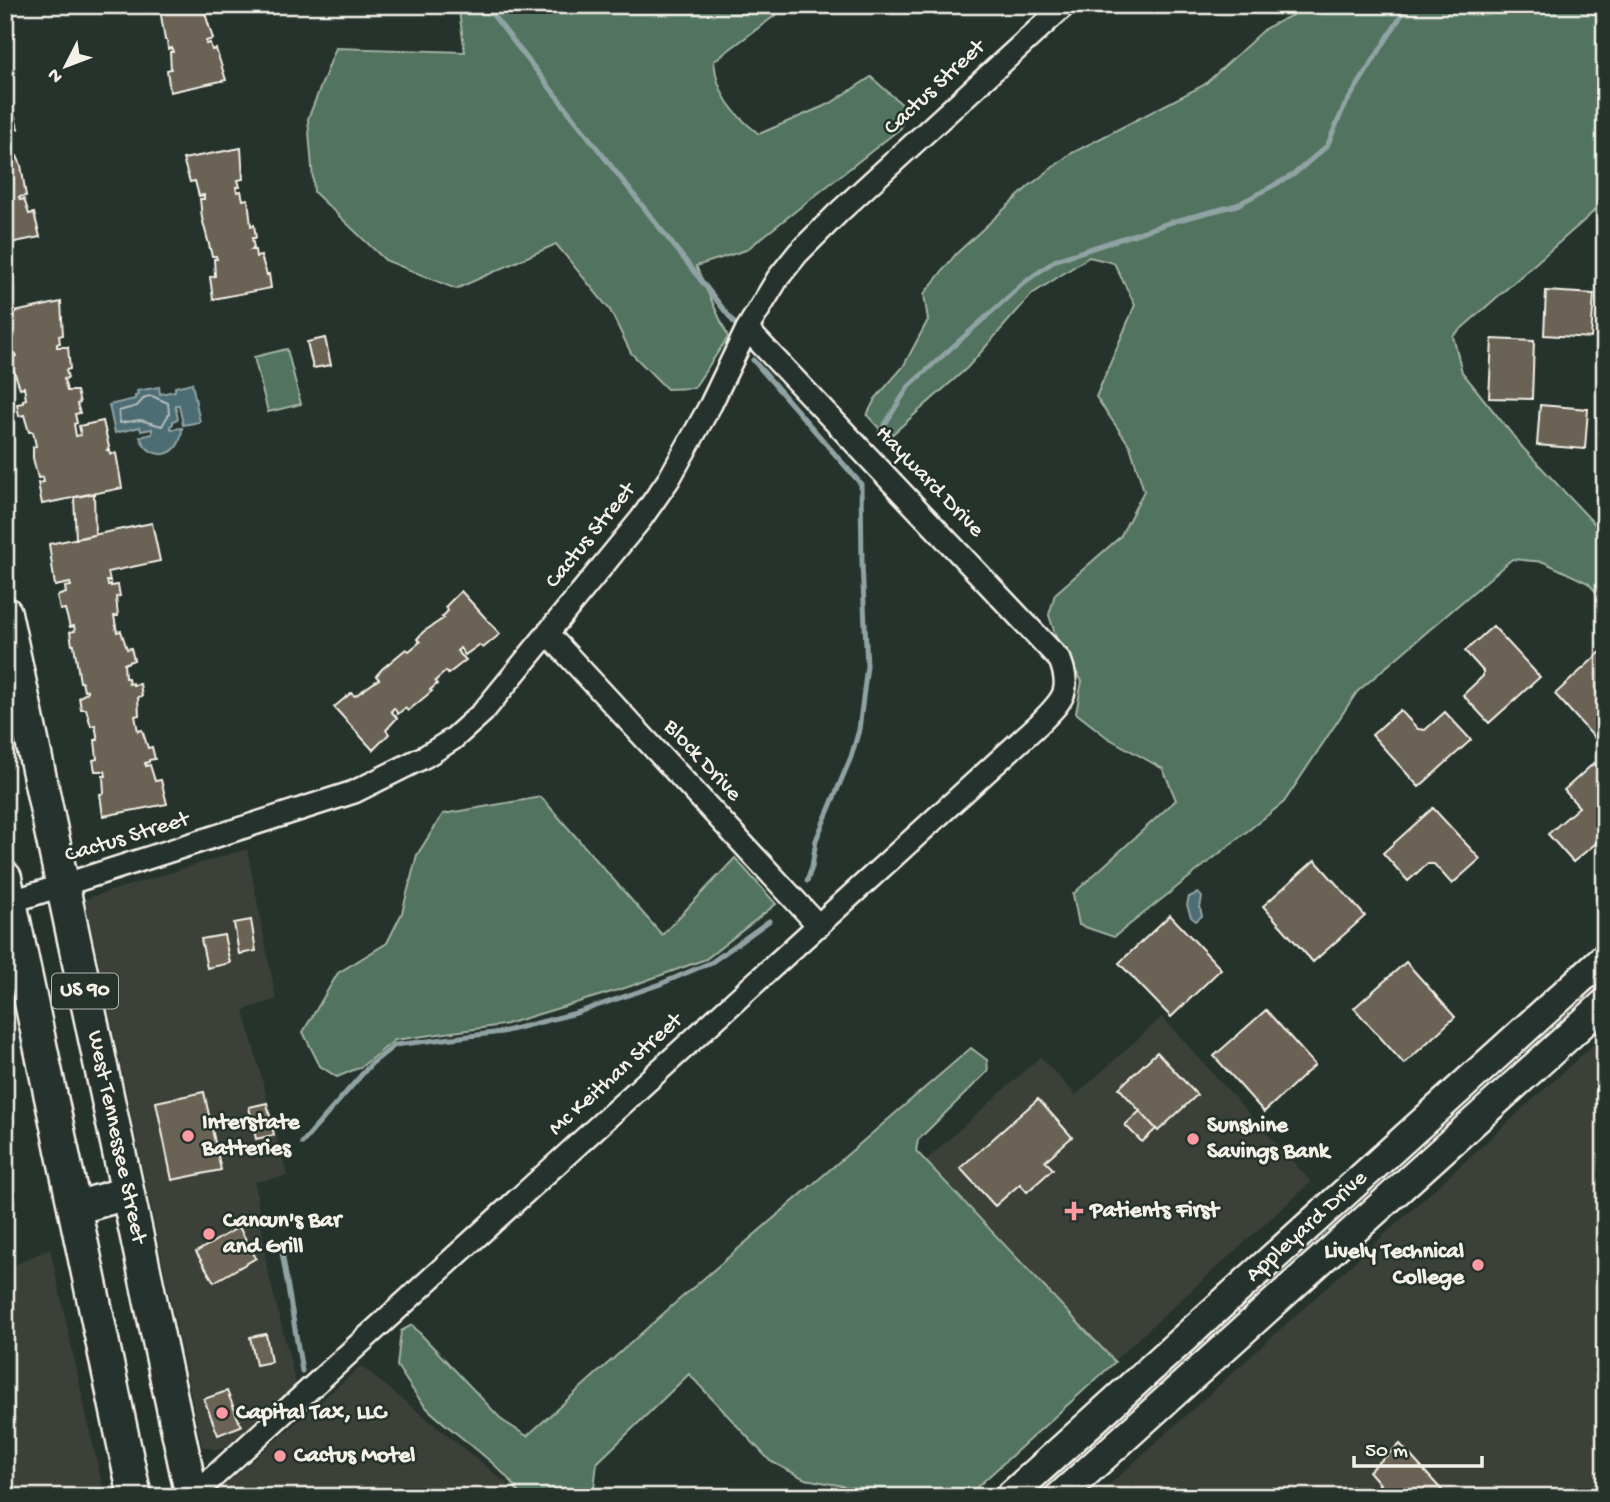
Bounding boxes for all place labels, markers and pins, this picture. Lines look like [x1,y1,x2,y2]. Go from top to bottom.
place label: Interstate Batteries [201,1110,301,1163]
place label: Sunshine Savings Bank [1207,1113,1332,1166]
marker: Interstate Batteries [180,1128,196,1144]
marker: Sunshine Savings Bank [1185,1131,1201,1147]
place label: Patients First [1088,1198,1221,1225]
marker: Patients First [1064,1201,1084,1221]
place label: Cancun's Bar and Grill [222,1208,344,1261]
marker: Cancun's Bar and Grill [201,1226,217,1242]
place label: Lively Technical College [1324,1239,1465,1292]
marker: Lively Technical College [1470,1257,1486,1273]
place label: Capital Tax, LLC [236,1400,388,1427]
marker: Capital Tax, LLC [214,1405,230,1421]
place label: Cactus Motel [294,1443,415,1470]
marker: Cactus Motel [272,1448,288,1464]

